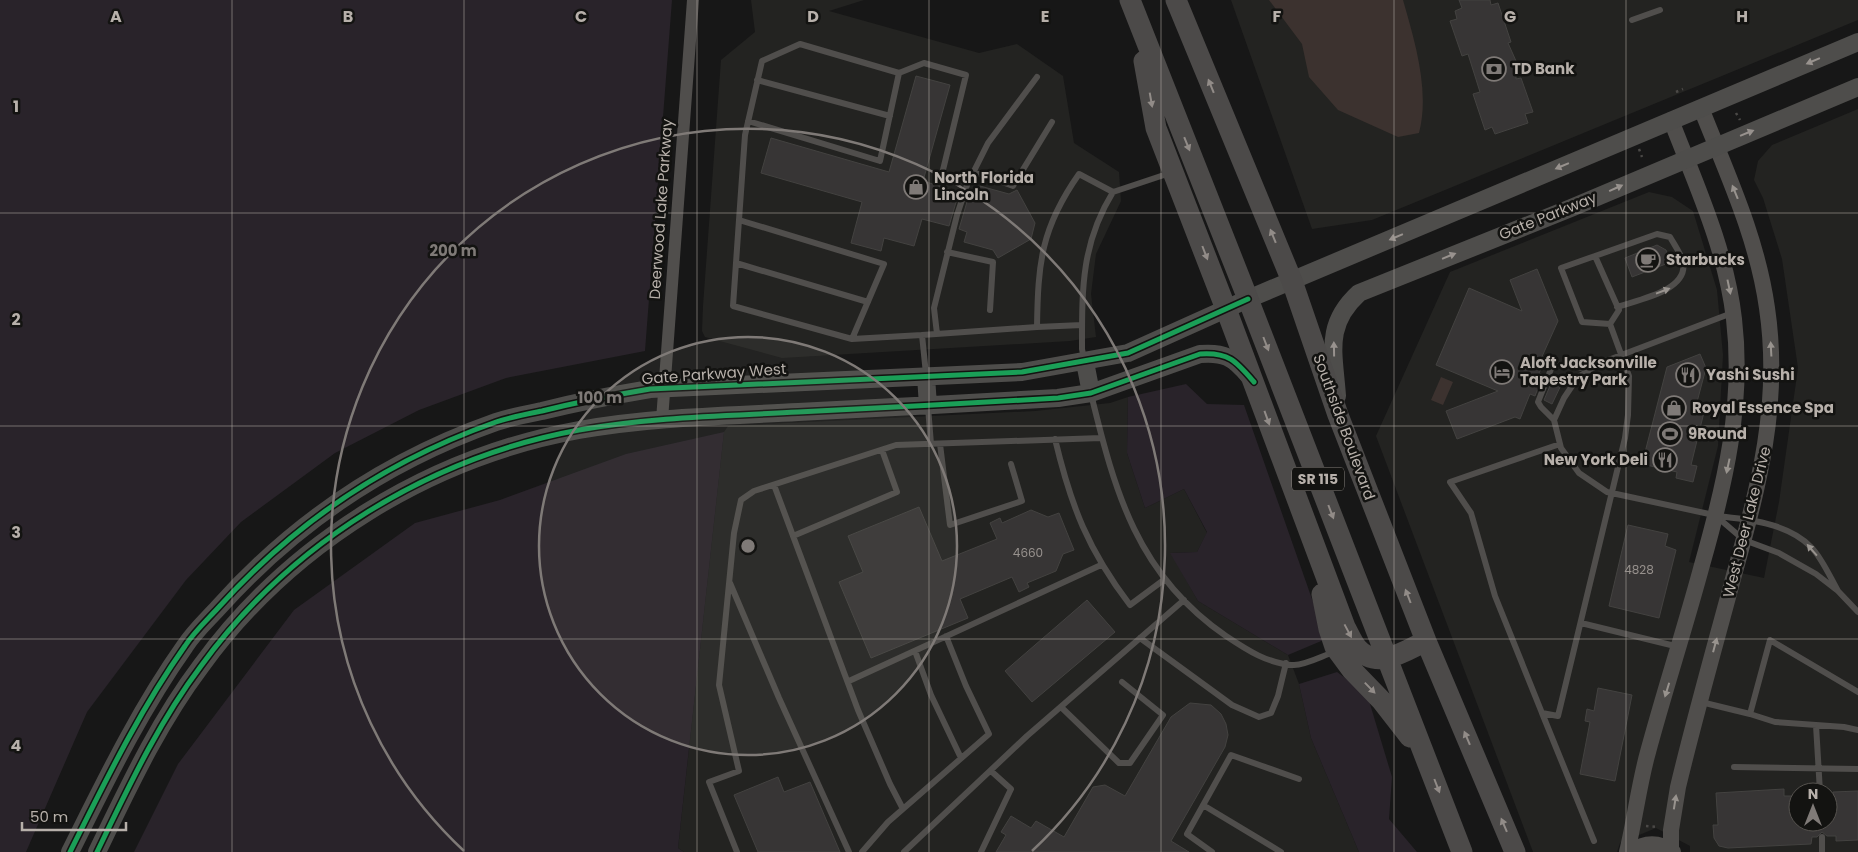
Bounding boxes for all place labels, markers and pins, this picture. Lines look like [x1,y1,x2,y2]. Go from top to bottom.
bank icon: TD Bank [1481,56,1507,82]
place label: TD Bank [1512,58,1575,79]
place label: North Florida Lincoln [934,167,1034,205]
shop icon: North Florida Lincoln [903,174,929,200]
cafe icon: Starbucks [1635,247,1661,273]
place label: Starbucks [1666,249,1745,270]
place label: Aloft Jacksonville Tapestry Park [1520,352,1657,390]
hotel icon: Aloft Jacksonville Tapestry Park [1489,359,1515,385]
restaurant icon: Yashi Sushi [1675,362,1701,388]
place label: Yashi Sushi [1706,364,1795,385]
shop icon: Royal Essence Spa [1661,395,1687,421]
place label: Royal Essence Spa [1692,397,1834,418]
sports icon: 9Round [1657,421,1683,447]
place label: 9Round [1688,423,1747,444]
restaurant icon: New York Deli [1652,447,1678,473]
place label: New York Deli [1544,449,1648,470]
centre of rings [739,537,757,555]

